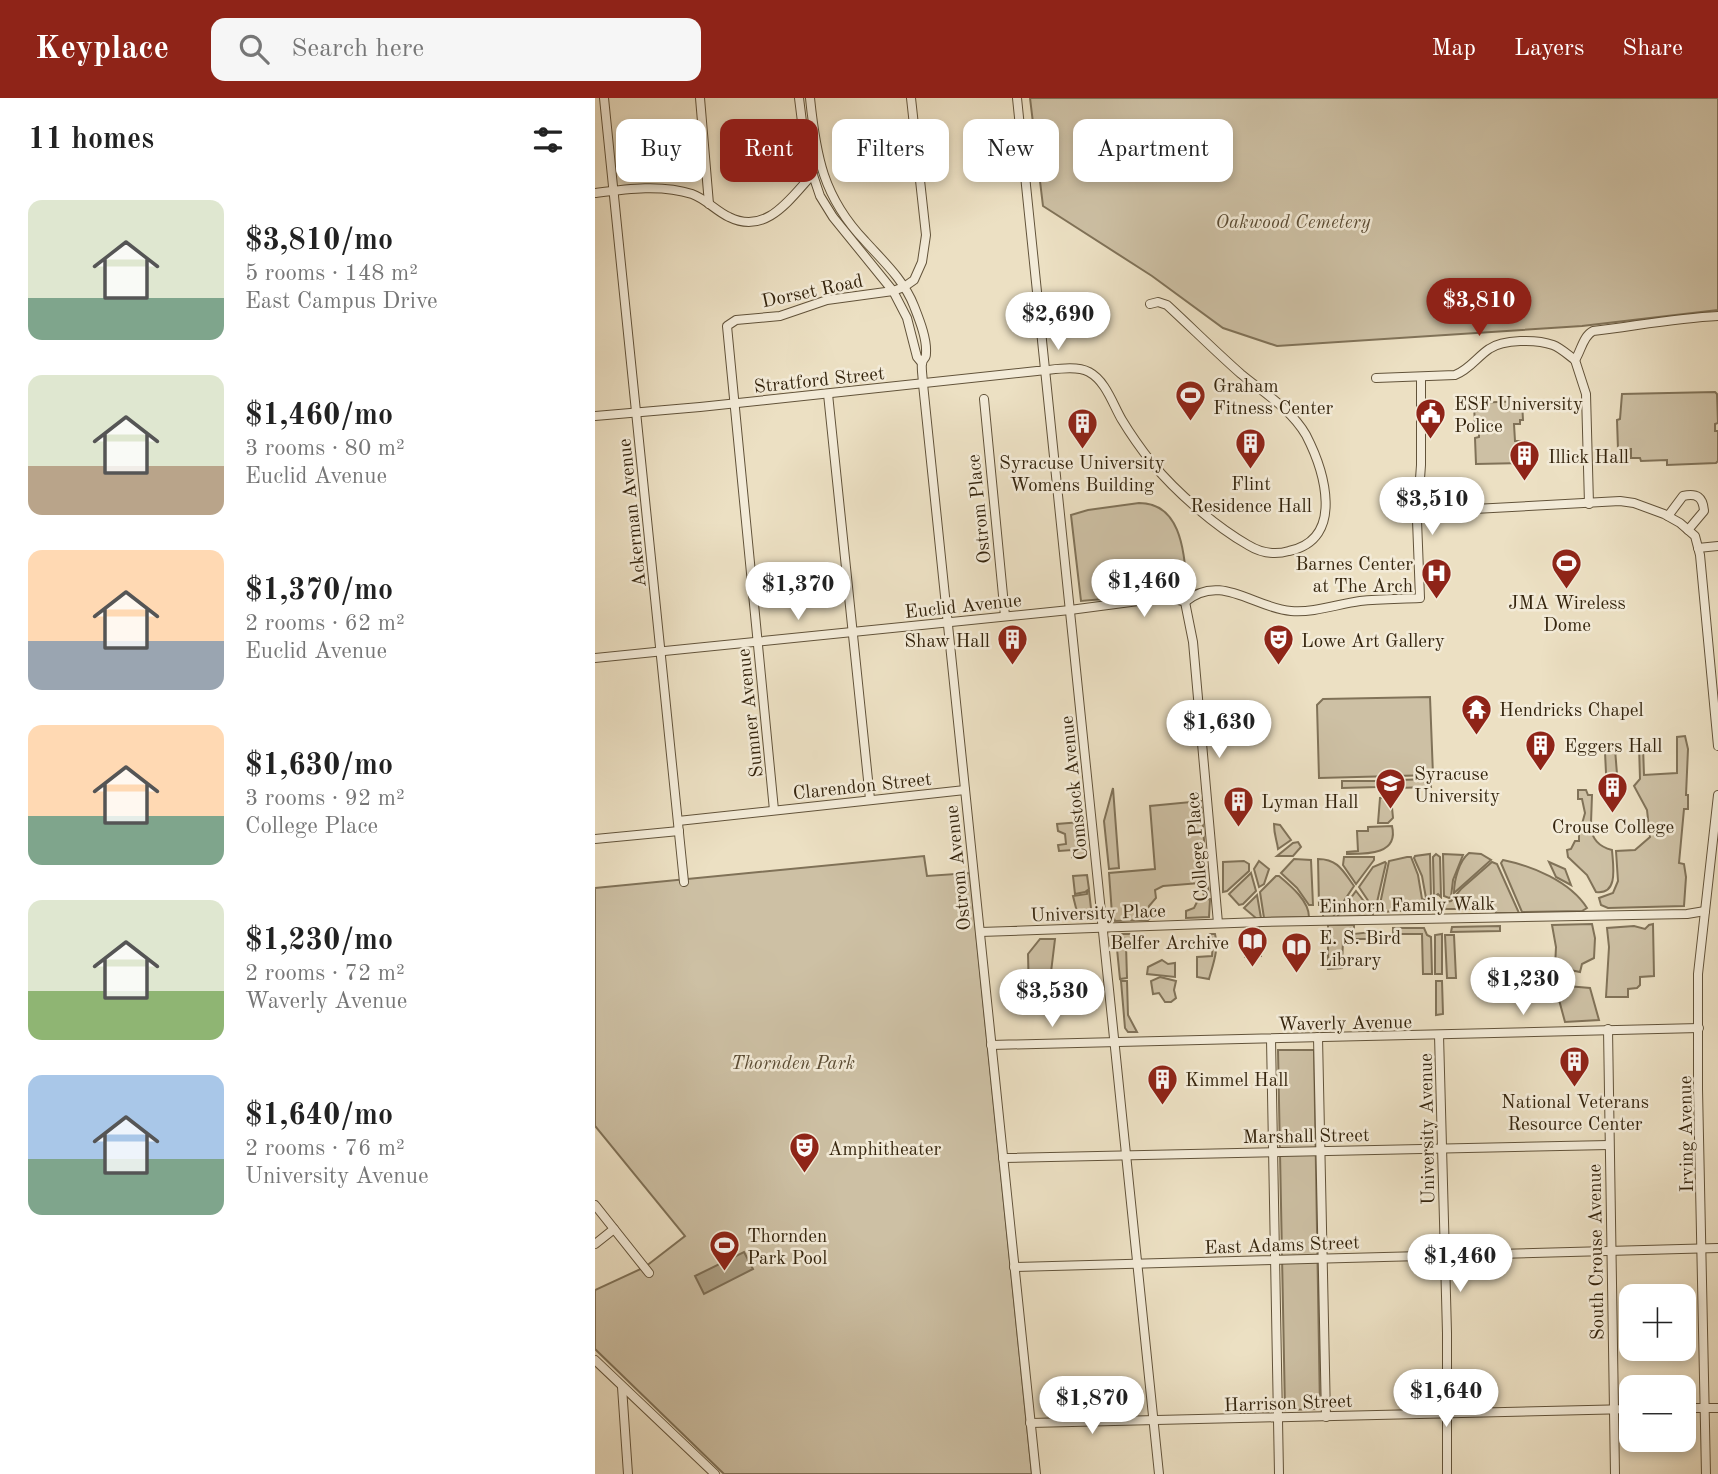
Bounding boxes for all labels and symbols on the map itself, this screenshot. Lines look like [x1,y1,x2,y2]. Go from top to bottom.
park label: Oakwood Cemetery [1216,214,1371,233]
street label: Dorset Road [760,272,865,312]
pin: $3,810 [1422,278,1536,338]
pin: $2,690 [1001,292,1115,352]
street label: Stratford Street [753,365,886,398]
place label: Graham Fitness Center [1213,378,1334,419]
sports icon: Graham Fitness Center [1173,379,1207,423]
place label: ESF University Police [1454,396,1583,437]
public building icon: ESF University Police [1414,397,1448,441]
building icon: Syracuse University Womens Building [1065,406,1099,450]
building icon: Flint Residence Hall [1234,427,1268,471]
street label: Ackerman Avenue [616,437,651,588]
building icon: Illick Hall [1508,439,1542,483]
place label: Illick Hall [1548,449,1629,468]
street label: Ostrom Place [965,453,996,565]
place label: Syracuse University Womens Building [999,455,1165,496]
place label: Flint Residence Hall [1190,476,1312,517]
pin: $3,510 [1375,478,1489,537]
sports icon: JMA Wireless Dome [1550,546,1584,590]
place label: Barnes Center at The Arch [1295,556,1413,597]
hospital icon: Barnes Center at The Arch [1419,557,1453,601]
pin: $1,460 [1087,560,1201,619]
pin: $1,370 [741,562,855,622]
street label: Euclid Avenue [904,592,1023,623]
place label: JMA Wireless Dome [1508,595,1626,636]
building icon: Shaw Hall [996,623,1030,667]
theatre icon: Lowe Art Gallery [1261,623,1295,667]
place label: Shaw Hall [904,633,990,652]
place label: Lowe Art Gallery [1301,633,1445,652]
street label: Sumner Avenue [735,647,768,778]
temple icon: Hendricks Chapel [1459,692,1493,736]
pin: $1,630 [1162,700,1276,760]
place label: Hendricks Chapel [1499,702,1644,721]
street label: Comstock Avenue [1058,714,1093,861]
building icon: Eggers Hall [1524,728,1558,772]
place label: Eggers Hall [1564,738,1662,757]
place label: Syracuse University [1414,766,1500,807]
school or university icon: Syracuse University [1374,767,1408,811]
building icon: Crouse College [1596,770,1630,814]
street label: Clarendon Street [792,771,933,804]
building icon: Lyman Hall [1221,784,1255,828]
street label: College Place [1184,791,1213,902]
place label: Lyman Hall [1261,794,1358,813]
street label: Ostrom Avenue [943,804,976,931]
place label: Crouse College [1552,819,1674,838]
street label: Einhorn Family Walk [1319,895,1496,918]
street label: University Place [1030,903,1166,926]
library icon: Belfer Archive [1235,925,1269,969]
place label: E. S. Bird Library [1319,930,1401,971]
library icon: E. S. Bird Library [1279,931,1313,975]
place label: Belfer Archive [1110,935,1229,954]
pin: $1,230 [1466,958,1580,1017]
pin: $3,530 [995,970,1109,1029]
street label: Waverly Avenue [1278,1014,1412,1035]
building icon: National Veterans Resource Center [1558,1045,1592,1089]
street label: University Avenue [1418,1053,1439,1205]
park label: Thornden Park [731,1055,855,1074]
building icon: Kimmel Hall [1145,1062,1179,1106]
place label: Kimmel Hall [1185,1072,1288,1091]
street label: Irving Avenue [1677,1075,1698,1192]
place label: National Veterans Resource Center [1501,1094,1649,1135]
street label: Marshall Street [1242,1127,1370,1148]
theatre icon: Amphitheater [788,1131,822,1175]
place label: Amphitheater [828,1141,941,1160]
street label: South Crouse Avenue [1586,1164,1609,1340]
place label: Thornden Park Pool [747,1228,827,1269]
sports icon: Thornden Park Pool [707,1229,741,1273]
street label: East Adams Street [1204,1234,1360,1259]
pin: $1,460 [1403,1234,1517,1294]
pin: $1,640 [1389,1370,1503,1429]
pin: $1,870 [1035,1376,1149,1436]
street label: Harrison Street [1223,1393,1353,1416]

